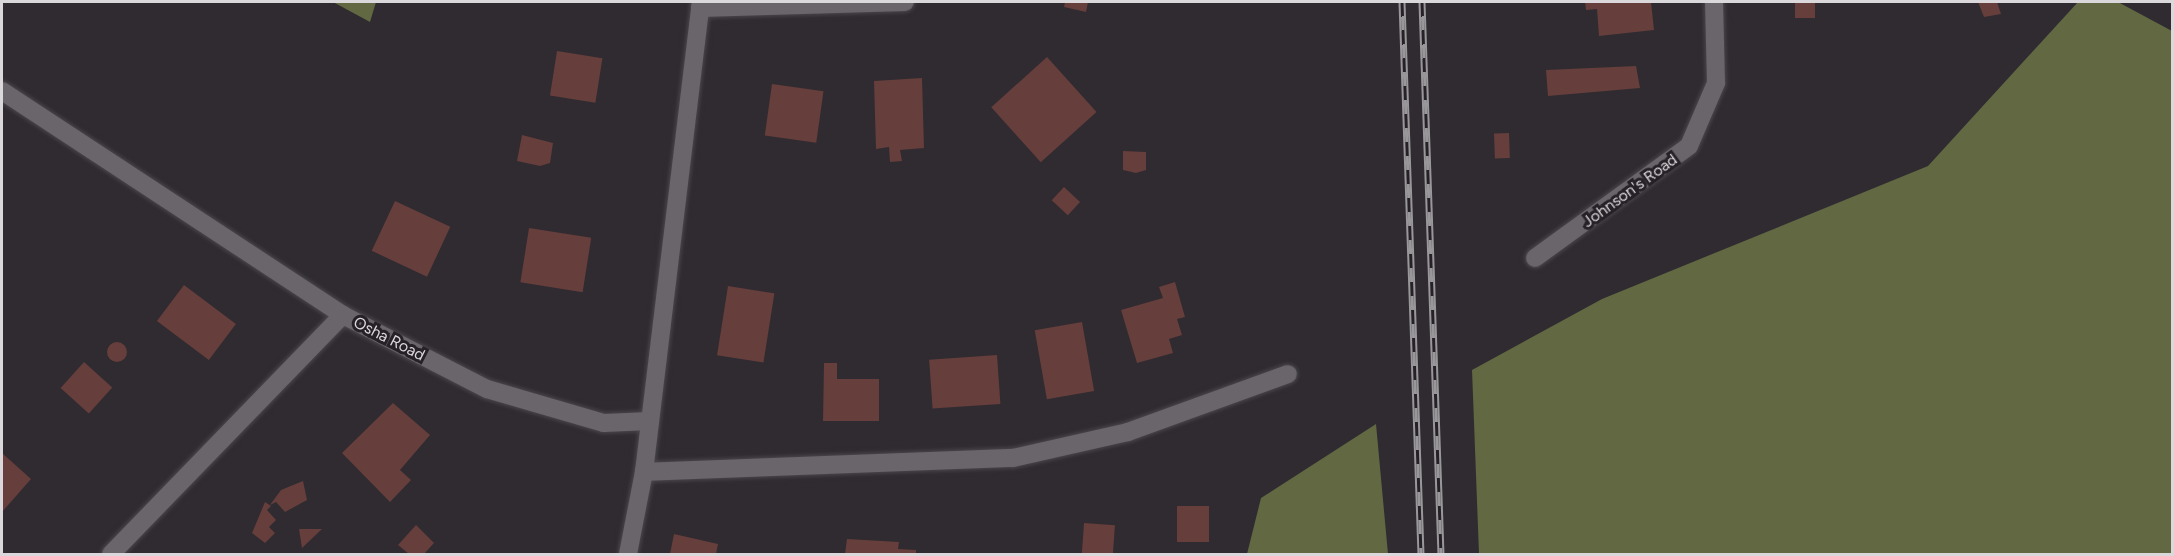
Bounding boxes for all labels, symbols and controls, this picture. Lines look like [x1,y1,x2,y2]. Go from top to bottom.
street label: Johnson's Road [1579,150,1681,232]
street label: Osha Road [350,313,428,365]

